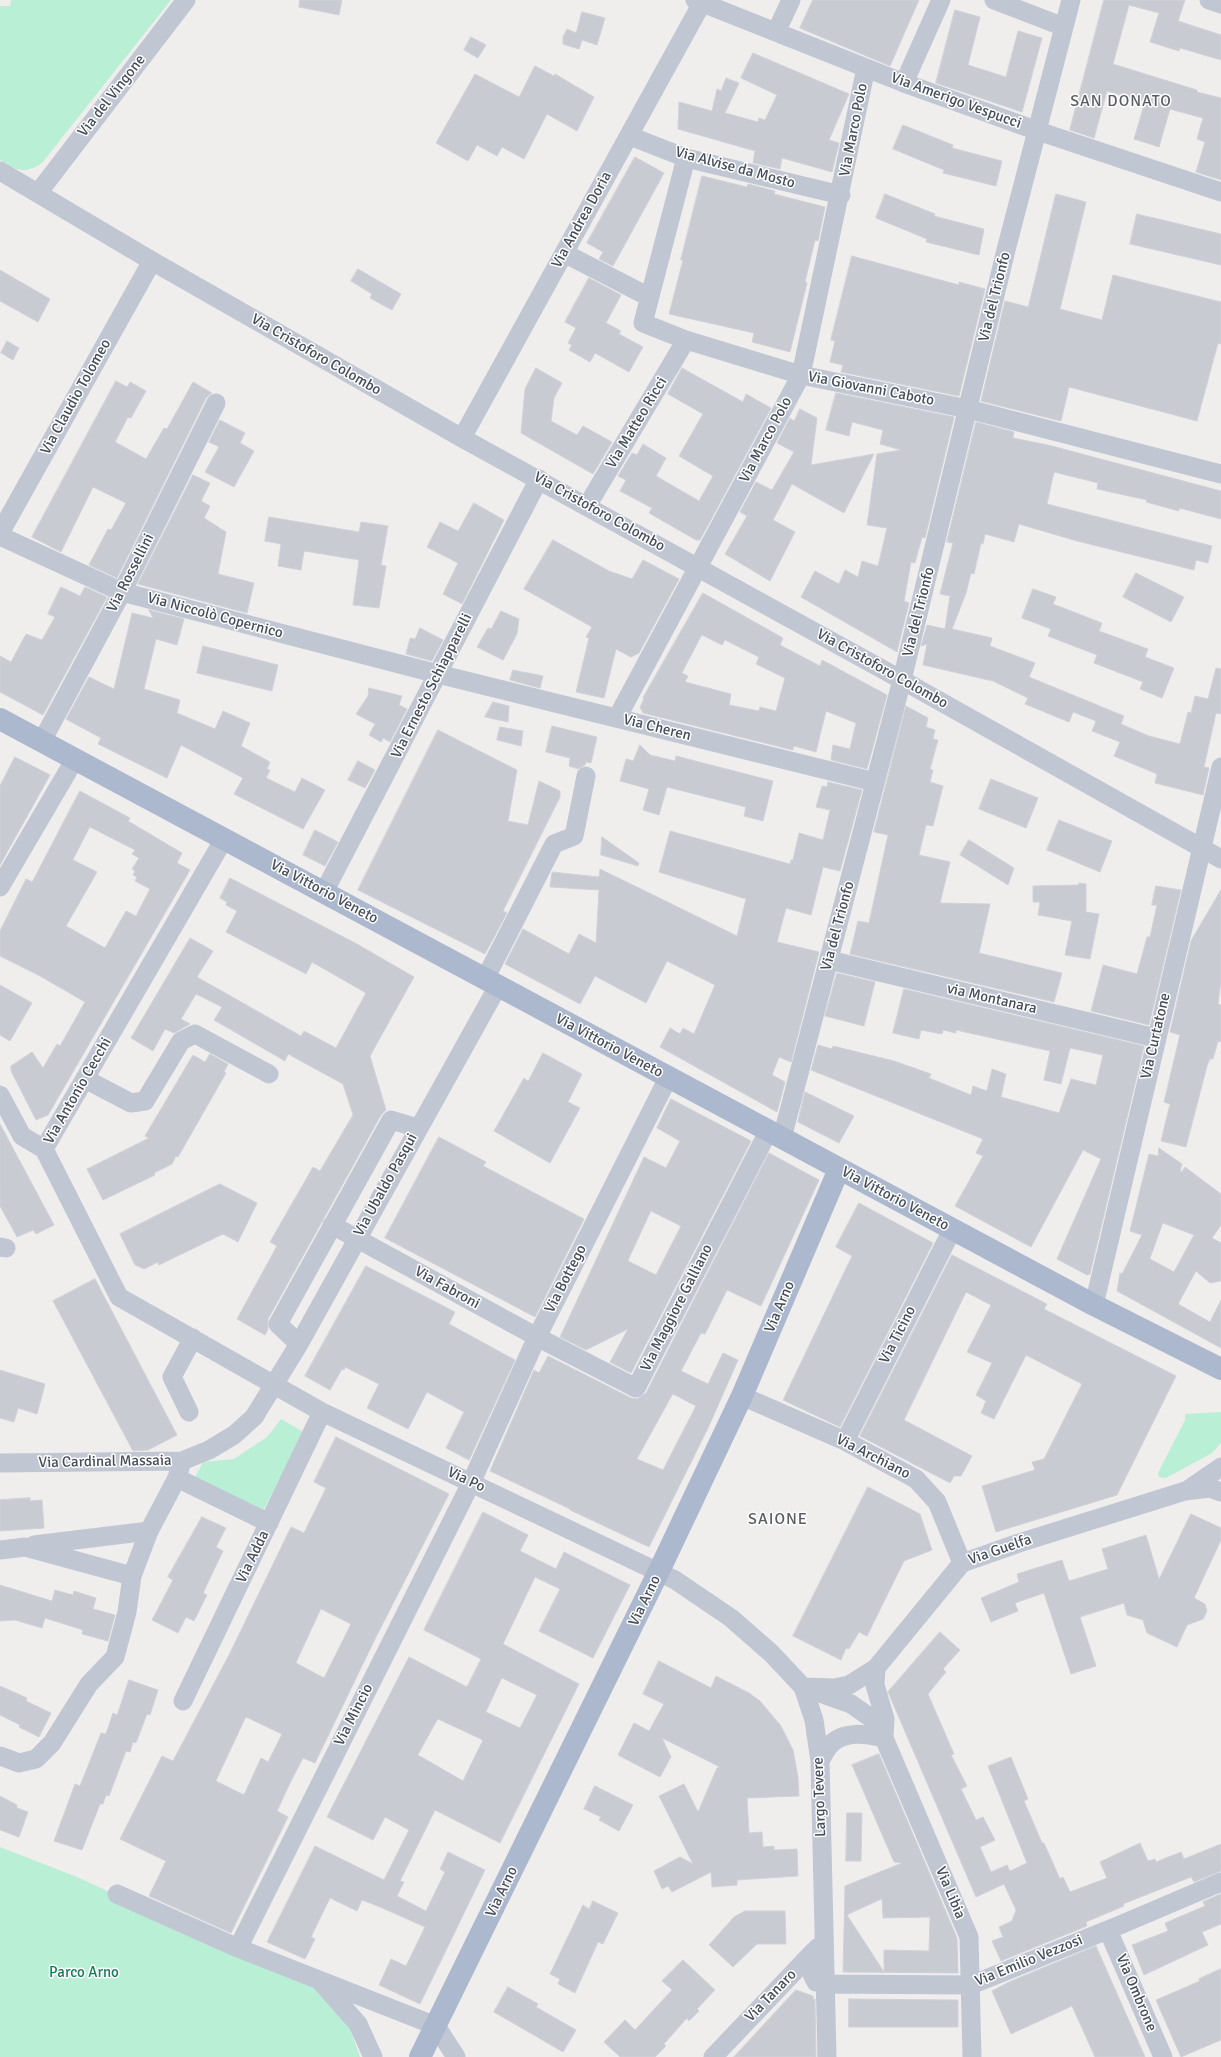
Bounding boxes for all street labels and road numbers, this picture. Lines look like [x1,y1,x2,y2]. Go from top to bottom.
street label: Via del Vingone [74,51,150,141]
street label: Via Amerigo Vespucci [888,69,1024,133]
street label: Via Marco Polo [836,82,872,178]
street label: Via Alvise da Mosto [673,143,797,193]
street label: Via Andrea Doria [548,169,616,271]
street label: Via del Trionfo [975,250,1015,344]
street label: Via Cristoforo Colombo [248,310,384,400]
street label: Via Claudio Tolomeo [37,336,115,458]
street label: Via Giovanni Caboto [806,368,936,410]
street label: Via Matteo Ricci [603,374,671,472]
street label: Via Marco Polo [736,394,796,486]
street label: Via Cristoforo Colombo [530,468,668,556]
street label: Via Rossellini [104,531,158,615]
street label: Via del Trionfo [899,565,939,659]
street label: Via Niccolò Copernico [145,589,285,643]
street label: Via Ernesto Schiapparelli [388,611,476,761]
street label: Via Cristoforo Colombo [813,625,951,713]
street label: Via Cheren [621,711,693,745]
street label: Via Vittorio Veneto [267,856,381,928]
street label: Via del Trionfo [817,879,859,973]
street label: via Montanara [945,980,1039,1018]
street label: Via Curtatone [1137,991,1175,1081]
street label: Via Vittorio Veneto [552,1010,666,1082]
street label: Via Antonio Cecchi [40,1035,116,1147]
street label: Via Ubaldo Pasqui [350,1130,422,1240]
street label: Via Vittorio Veneto [838,1163,952,1235]
street label: Via Maggiore Galliano [637,1241,717,1375]
street label: Via Bottego [541,1242,591,1316]
street label: Via Fabroni [411,1263,483,1313]
street label: Via Arno [761,1279,799,1335]
street label: Via Ticino [876,1303,920,1367]
street label: Via Archiano [833,1431,913,1483]
street label: Via Cardinal Massaia [38,1452,172,1472]
street label: Via Po [444,1463,488,1497]
street label: Via Adda [233,1528,273,1586]
street label: Via Guelfa [966,1531,1034,1569]
street label: Via Arno [625,1573,665,1629]
street label: Via Mincio [331,1681,377,1749]
street label: Largo Tevere [810,1757,830,1837]
street label: Via Arno [482,1864,522,1920]
street label: Via Libia [931,1864,969,1922]
street label: Via Emilio Vezzosi [973,1931,1085,1991]
street label: Via Ombrone [1112,1952,1160,2034]
street label: Via Tanaro [742,1966,800,2026]

